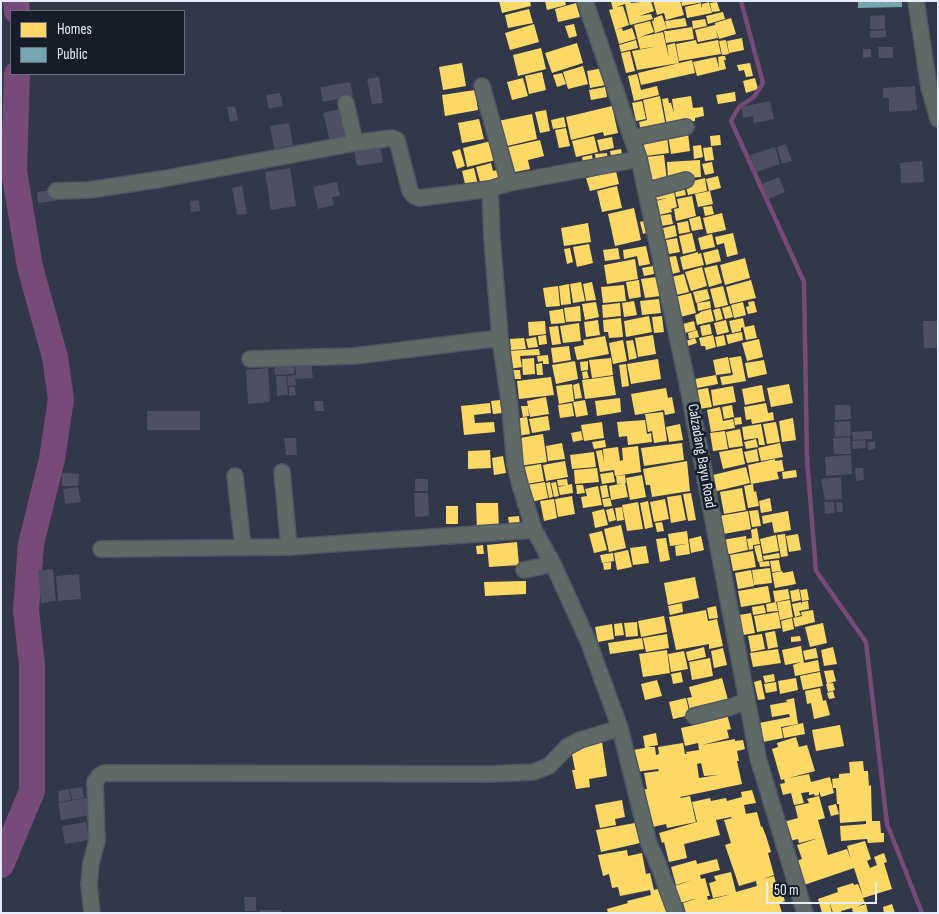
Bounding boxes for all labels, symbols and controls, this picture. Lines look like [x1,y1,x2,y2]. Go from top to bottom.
legend [10,10,185,75]
text: Homes [57,20,92,39]
text: Public [57,45,88,64]
street label: Calzadang Bayu Road [683,403,719,509]
scale bar [769,872,880,904]
text: 50 m [774,881,799,900]

